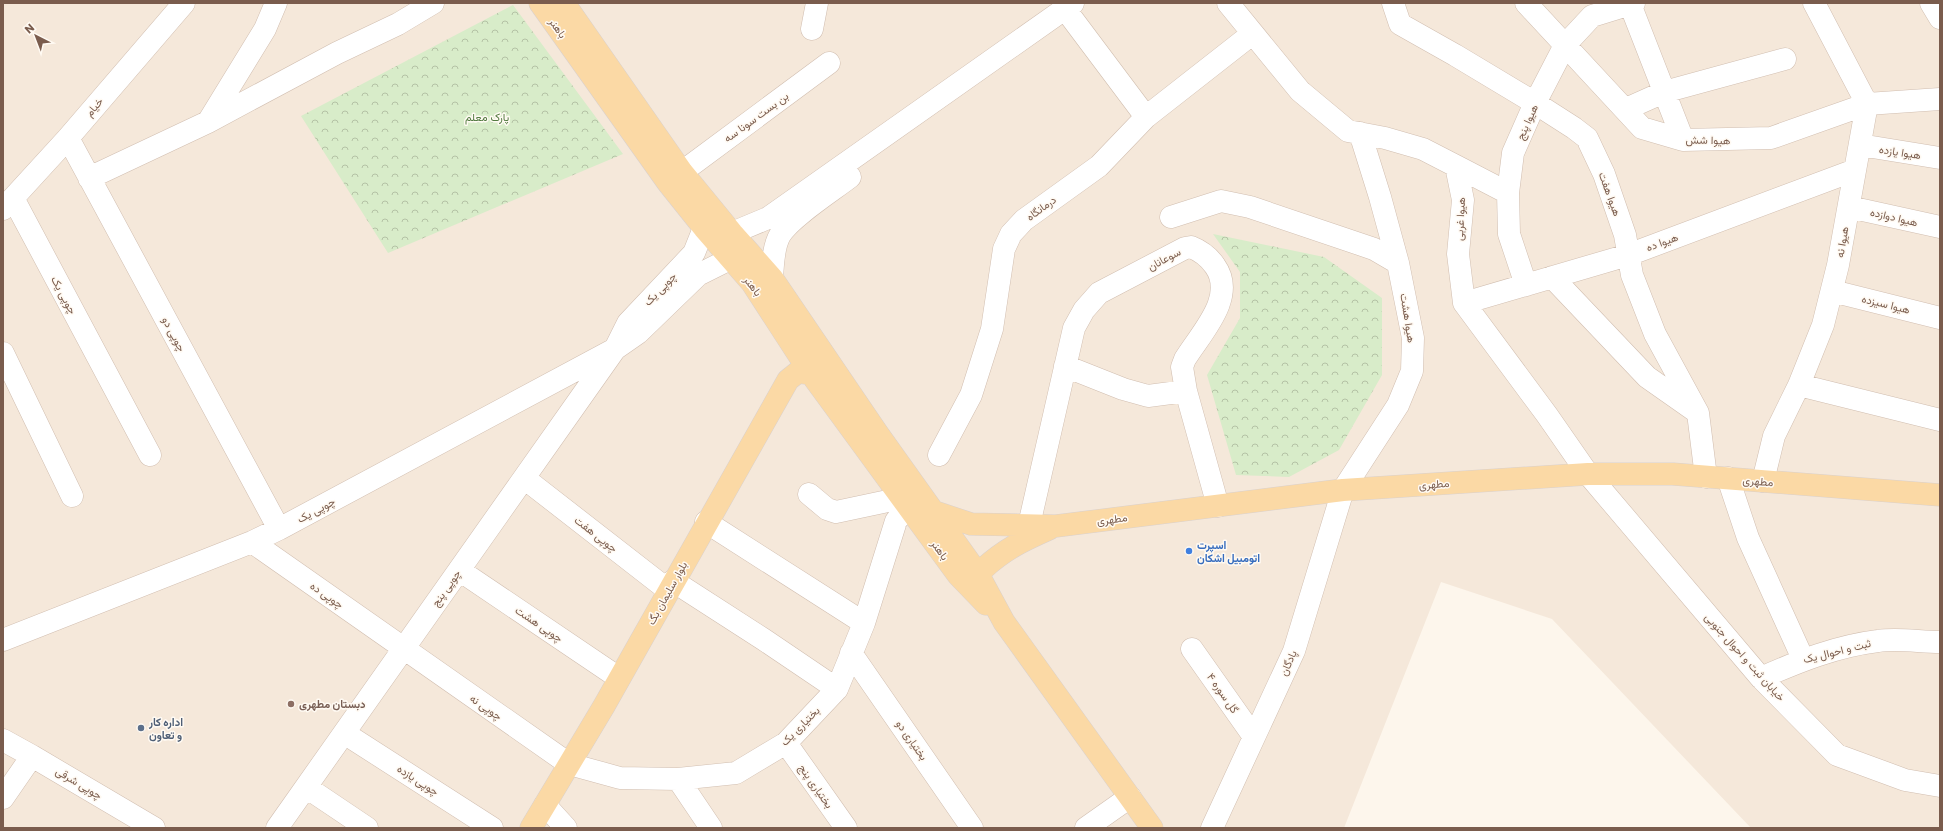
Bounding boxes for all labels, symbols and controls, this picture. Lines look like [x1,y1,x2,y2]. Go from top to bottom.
street label: باهنر [545,14,571,41]
north arrow [16,16,56,56]
text: N [21,20,38,37]
street label: بن بست سونا سه [720,88,792,146]
street label: خیام [81,94,107,120]
street label: هیوا پنج [1512,101,1542,142]
park label: پارک معلم [465,109,509,125]
street label: هیوا شش [1685,132,1731,148]
street label: هیوا یازده [1878,141,1922,163]
street label: هیوا هفت [1595,170,1625,219]
street label: درمانگاه [1023,192,1059,224]
street label: هیوا غربی [1451,196,1469,241]
street label: هیوا دوازده [1869,204,1920,230]
street label: هیوا نه [1831,225,1853,259]
street label: هیوا ده [1644,229,1681,255]
street label: سوعانان [1145,243,1184,274]
street label: چوپی یک [640,269,680,309]
street label: باهنر [739,272,766,299]
street label: چوپی یک [47,273,81,317]
street label: هیوا سیزده [1860,290,1912,318]
street label: هیوا هشت [1396,292,1420,344]
street label: چوپی دو [158,314,190,354]
street label: مطهری [1742,472,1774,490]
street label: مطهری [1418,475,1450,493]
street label: چوپی یک [294,493,338,527]
street label: مطهری [1096,509,1128,529]
street label: چوپی هفت [571,512,621,556]
street label: باهنر [927,536,953,563]
place label: اسپرت اتومبیل اشکان [1197,537,1260,566]
marker: اسپرت اتومبیل اشکان [1184,546,1194,556]
street label: بلوار سلیمان بگ [643,558,691,628]
street label: چوپی پنج [427,566,465,610]
street label: چوپی ده [307,578,347,612]
street label: چوپی هشت [512,602,566,646]
street label: خیابان ثبت و احوال جنوبی [1701,609,1789,705]
street label: ثبت و احوال یک [1801,635,1873,667]
street label: پادگان [1275,648,1301,678]
street label: گل سوره ۴ [1203,670,1243,717]
street label: چوپی نه [467,690,505,724]
place label: دبستان مطهری [299,696,366,712]
marker: دبستان مطهری [286,699,296,709]
street label: بختیاری یک [777,703,823,749]
place label: اداره کار و تعاون [148,714,183,743]
street label: بختیاری دو [892,717,932,763]
marker: اداره کار و تعاون [136,723,146,733]
street label: چوپی یازده [394,761,442,799]
street label: بختیاری پنج [795,761,837,811]
street label: چوپی شرقی [53,763,105,803]

